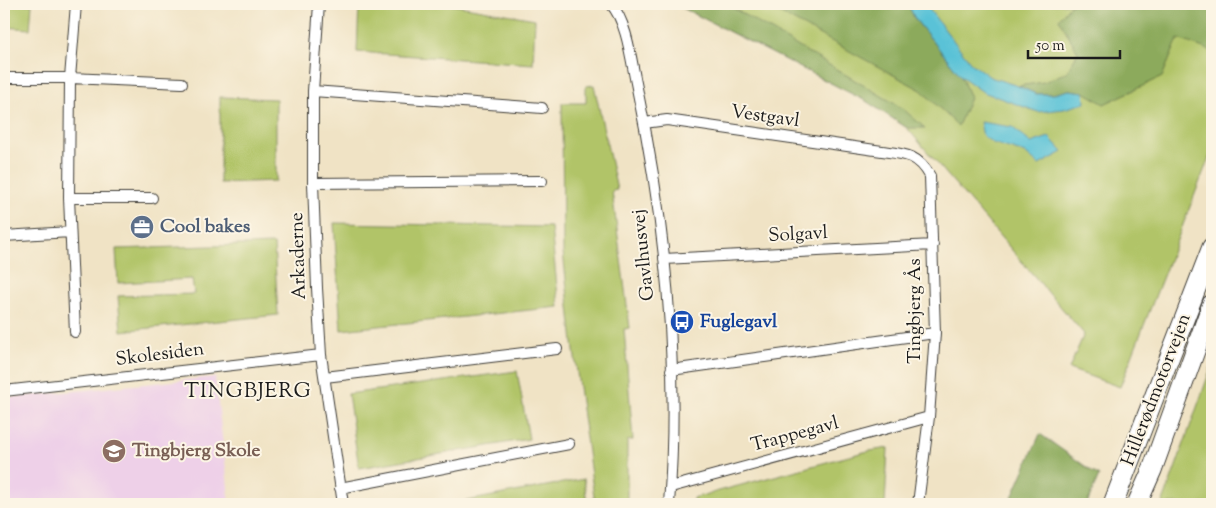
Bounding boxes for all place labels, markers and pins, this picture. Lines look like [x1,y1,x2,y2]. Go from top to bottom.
office icon: Cool bakes [129,214,155,240]
place label: Cool bakes [160,214,251,241]
bus stop icon: Fuglegavl [669,309,695,335]
place label: Fuglegavl [700,309,778,336]
school or university icon: Tingbjerg Skole [101,438,127,464]
place label: Tingbjerg Skole [132,438,261,465]

